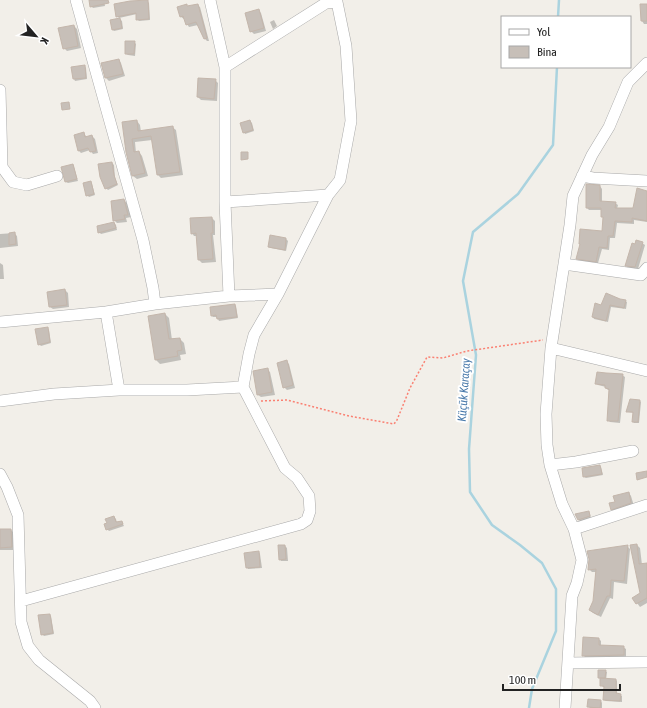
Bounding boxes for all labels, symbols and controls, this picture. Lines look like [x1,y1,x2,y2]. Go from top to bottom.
north arrow [16,16,56,56]
legend [501,16,631,68]
text: Yol [537,25,551,39]
text: K [38,35,51,46]
text: Bina [537,45,557,59]
water label: Küçük Karaçay [455,358,473,422]
scale bar [503,666,620,692]
text: 100 m [509,673,536,687]

